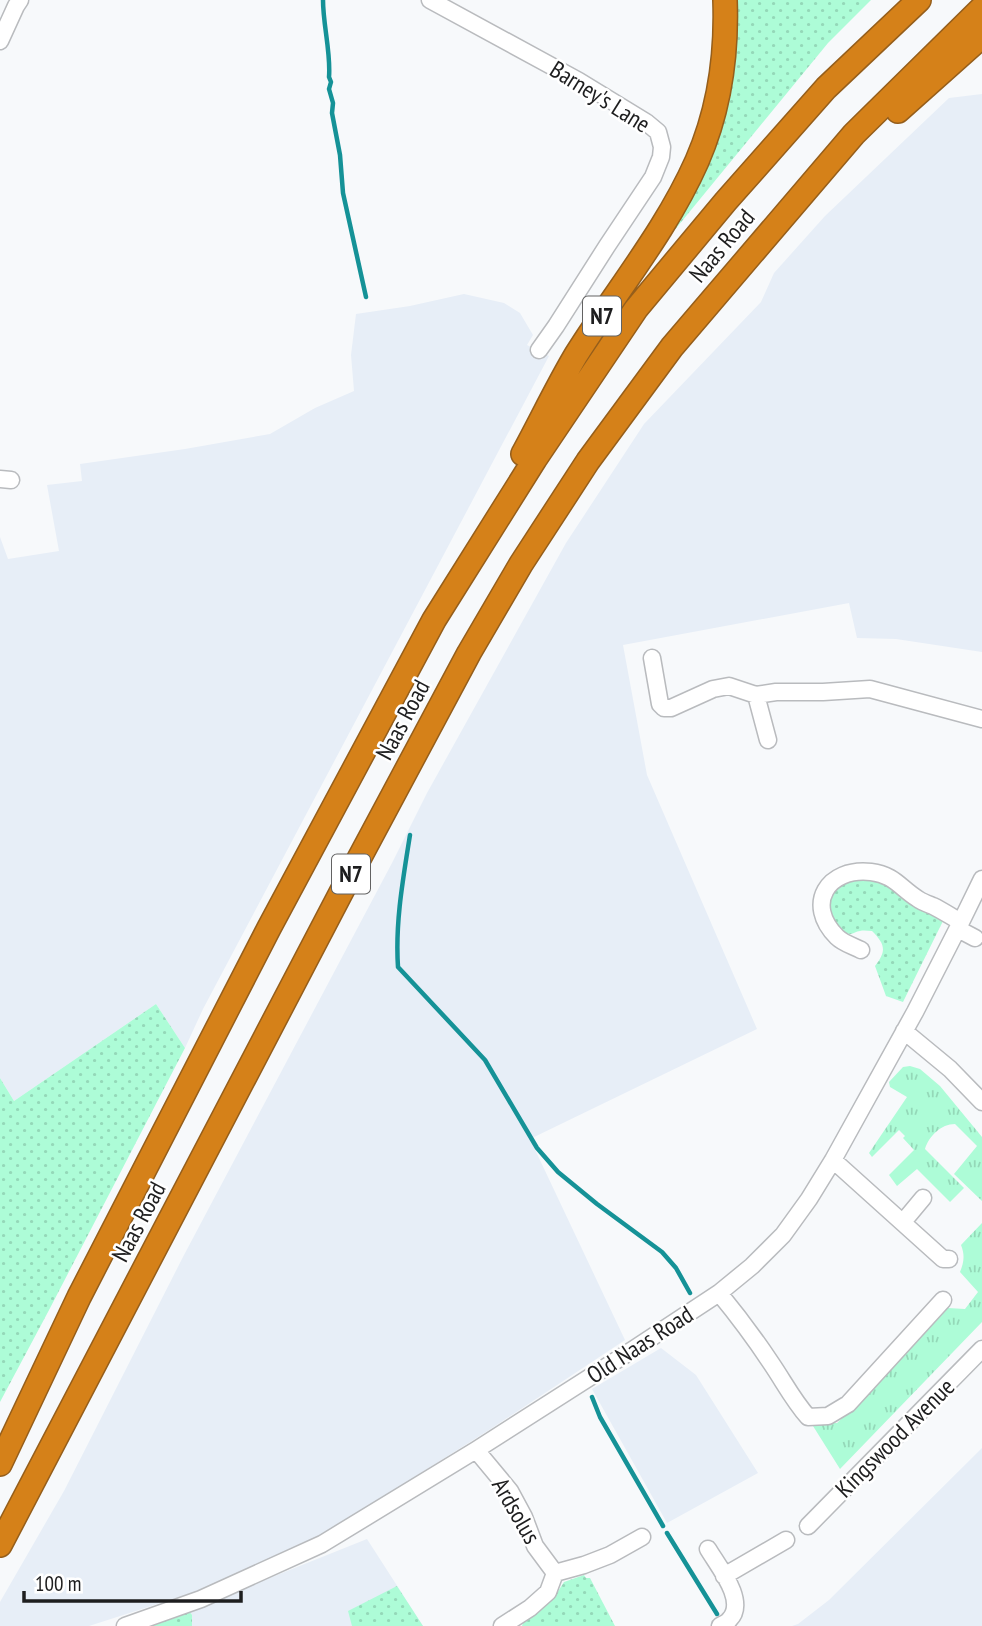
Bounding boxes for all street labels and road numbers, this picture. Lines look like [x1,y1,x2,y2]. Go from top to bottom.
street label: Barney's Lane [544,54,656,140]
street label: Naas Road [682,203,761,289]
road number: N7 [583,296,621,336]
street label: Naas Road [369,674,436,765]
road number: N7 [332,854,370,894]
street label: Naas Road [105,1176,172,1267]
street label: Old Naas Road [581,1299,699,1390]
street label: Kingswood Avenue [828,1371,961,1504]
street label: Ardsolus [485,1472,548,1549]

